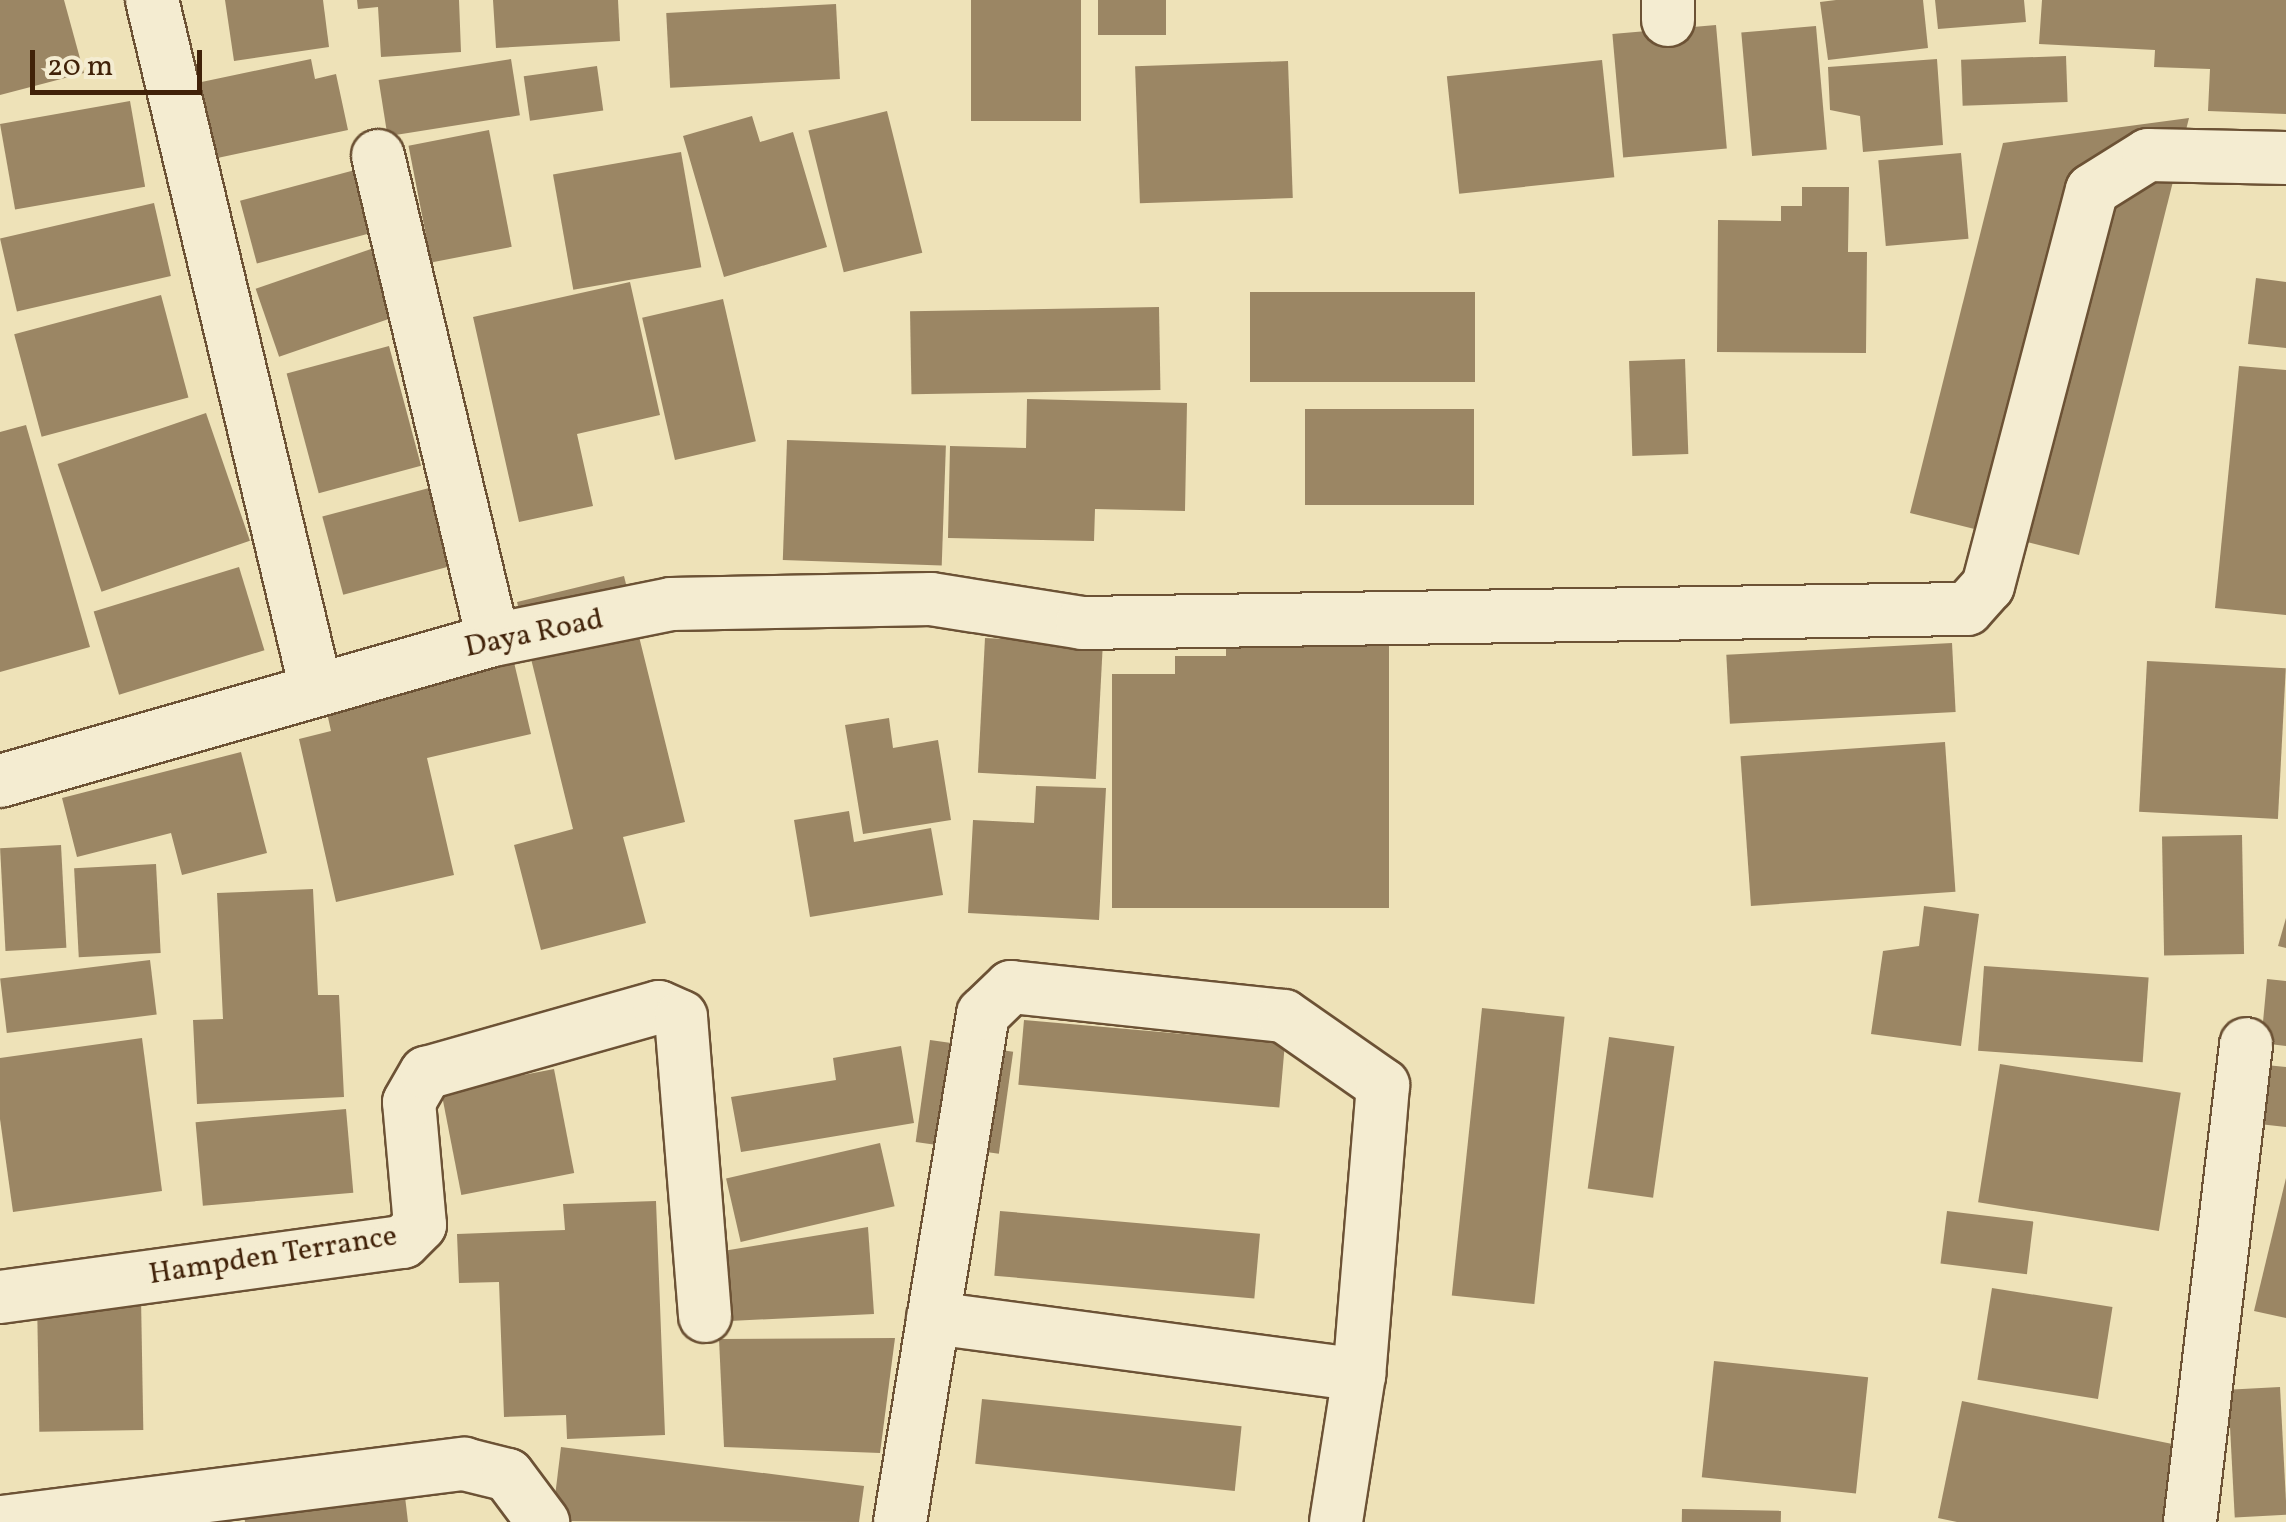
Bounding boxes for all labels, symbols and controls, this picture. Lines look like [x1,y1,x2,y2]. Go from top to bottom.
scale bar [35,30,208,92]
text: 20 m [47,46,113,88]
street label: Daya Road [461,602,607,666]
street label: Hampden Terrance [146,1219,400,1293]

